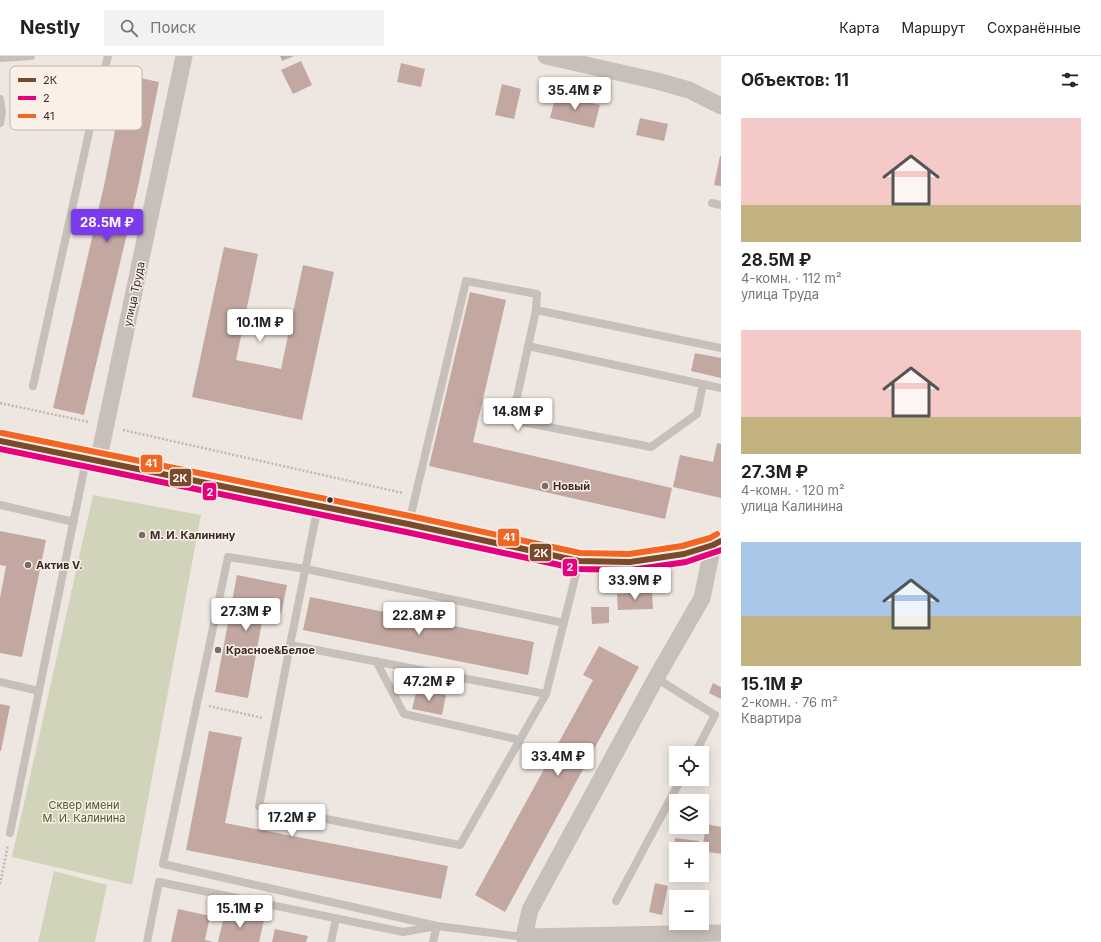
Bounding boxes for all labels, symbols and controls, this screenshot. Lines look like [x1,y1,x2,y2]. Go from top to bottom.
search box [104,10,384,46]
text: Nestly [20,16,80,39]
icon: search [118,17,140,39]
text: Поиск [150,18,196,37]
text: Карта [839,19,880,36]
text: Маршрут [902,19,965,36]
text: Сохранённые [987,19,1081,36]
legend [10,66,142,130]
icon: filters [1059,69,1081,91]
text: Объектов: 11 [741,70,849,90]
text: 2К [43,73,58,87]
pin: 35.4M ₽ [538,77,612,111]
text: 35.4M ₽ [548,82,602,98]
text: 2 [43,91,50,105]
text: 41 [43,109,54,123]
icon: home [875,144,947,216]
pin: 28.5M ₽ [70,209,144,243]
text: 28.5M ₽ [80,214,134,230]
text: 28.5M ₽ [741,250,811,270]
street label: улица Труда [120,260,148,328]
text: 4-комн. · 112 m² [741,270,842,286]
text: улица Труда [741,286,819,302]
pin: 10.1M ₽ [223,309,297,343]
text: 10.1M ₽ [236,314,284,330]
icon: home [875,356,947,428]
pin: 14.8M ₽ [481,398,555,432]
text: 14.8M ₽ [492,403,544,419]
line badge: 41 [140,454,163,473]
text: 41 [145,456,157,470]
text: 27.3M ₽ [741,462,808,482]
line badge: 2К [169,468,192,487]
text: 2К [173,471,188,485]
place label: Новый [553,479,590,493]
marker: Новый [540,481,550,491]
line badge: 2 [202,482,217,501]
text: 4-комн. · 120 m² [741,482,845,498]
text: 2 [207,485,214,499]
unlabelled marker [325,495,335,505]
text: улица Калинина [741,498,843,514]
place label: М. И. Калинину [150,528,236,542]
line badge: 41 [497,528,520,547]
marker: М. И. Калинину [137,530,147,540]
text: 41 [503,530,515,544]
line badge: 2К [529,543,552,562]
text: 2К [534,546,549,560]
place label: Актив V. [36,558,83,572]
line badge: 2 [562,558,578,577]
marker: Актив V. [23,560,33,570]
text: 2 [567,560,574,574]
pin: 33.9M ₽ [598,567,672,601]
icon: home [875,568,947,640]
text: 33.9M ₽ [608,572,662,588]
pin: 27.3M ₽ [209,598,283,632]
pin: 22.8M ₽ [382,602,456,636]
text: 27.3M ₽ [220,603,272,619]
text: 22.8M ₽ [392,607,446,623]
place label: Красное&Белое [226,643,315,657]
marker: Красное&Белое [213,645,223,655]
pin: 47.2M ₽ [392,668,466,702]
text: 47.2M ₽ [403,673,455,689]
text: 15.1M ₽ [741,674,803,694]
text: 2-комн. · 76 m² [741,694,838,710]
text: Квартира [741,710,802,726]
pin: 33.4M ₽ [521,743,595,777]
map controls [669,746,709,930]
button: locate [669,746,709,786]
text: 33.4M ₽ [531,748,585,764]
button: layers [669,794,709,834]
park label: Сквер имени М. И. Калинина [43,798,125,825]
pin: 17.2M ₽ [255,804,329,838]
text: 17.2M ₽ [268,809,316,825]
button: + [669,842,709,882]
button: − [669,890,709,930]
pin: 15.1M ₽ [203,895,277,929]
text: 15.1M ₽ [216,900,264,916]

